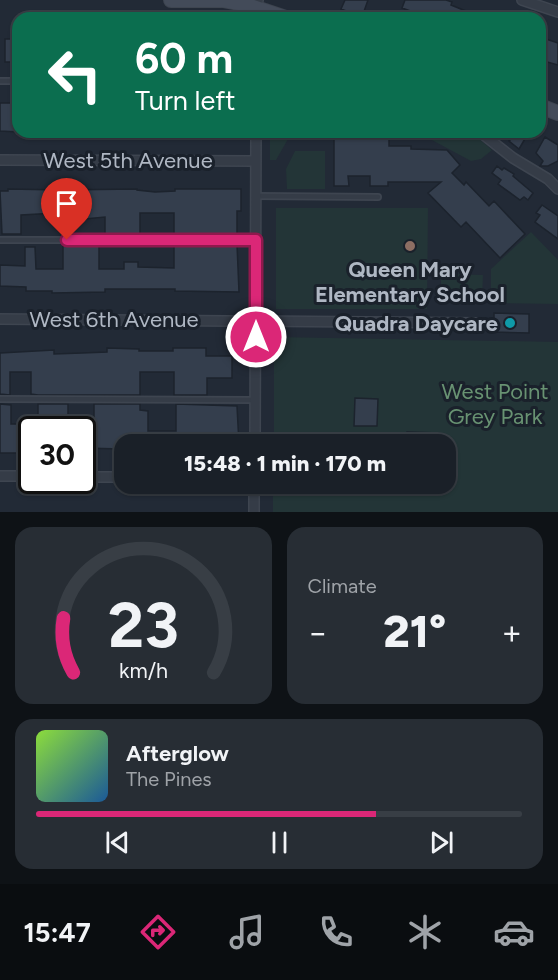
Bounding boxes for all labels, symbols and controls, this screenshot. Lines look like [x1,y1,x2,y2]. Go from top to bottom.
text: 60 m [135,33,233,84]
icon: left [36,36,114,114]
text: Turn left [135,84,235,117]
street label: West 5th Avenue [43,147,213,174]
pin [41,178,92,240]
icon: arrive [50,187,83,220]
marker: Queen Mary Elementary School [403,239,417,253]
place label: Queen Mary Elementary School [315,256,505,308]
position arrow [224,305,288,369]
street label: West 6th Avenue [29,306,199,333]
place label: Quadra Daycare [335,310,498,337]
marker: Quadra Daycare [503,316,517,330]
park label: West Point Grey Park [441,378,549,430]
speed limit sign: 30 [18,416,96,494]
text: 15:48 · 1 min · 170 m [184,450,386,477]
text: Climate [308,574,377,598]
text: 23 [108,588,179,663]
text: 21° [383,604,446,658]
text: − [308,613,328,652]
text: + [501,613,522,652]
text: km/h [119,658,168,683]
text: Afterglow [126,740,229,767]
text: The Pines [126,767,212,791]
icon: previous [101,826,134,859]
icon: pause [263,826,296,859]
icon: next [425,826,458,859]
icon: directions [137,911,179,953]
icon: music [226,911,268,953]
icon: phone [315,911,357,953]
icon: climate [404,911,446,953]
icon: car [493,911,535,953]
text: 15:47 [23,916,91,949]

